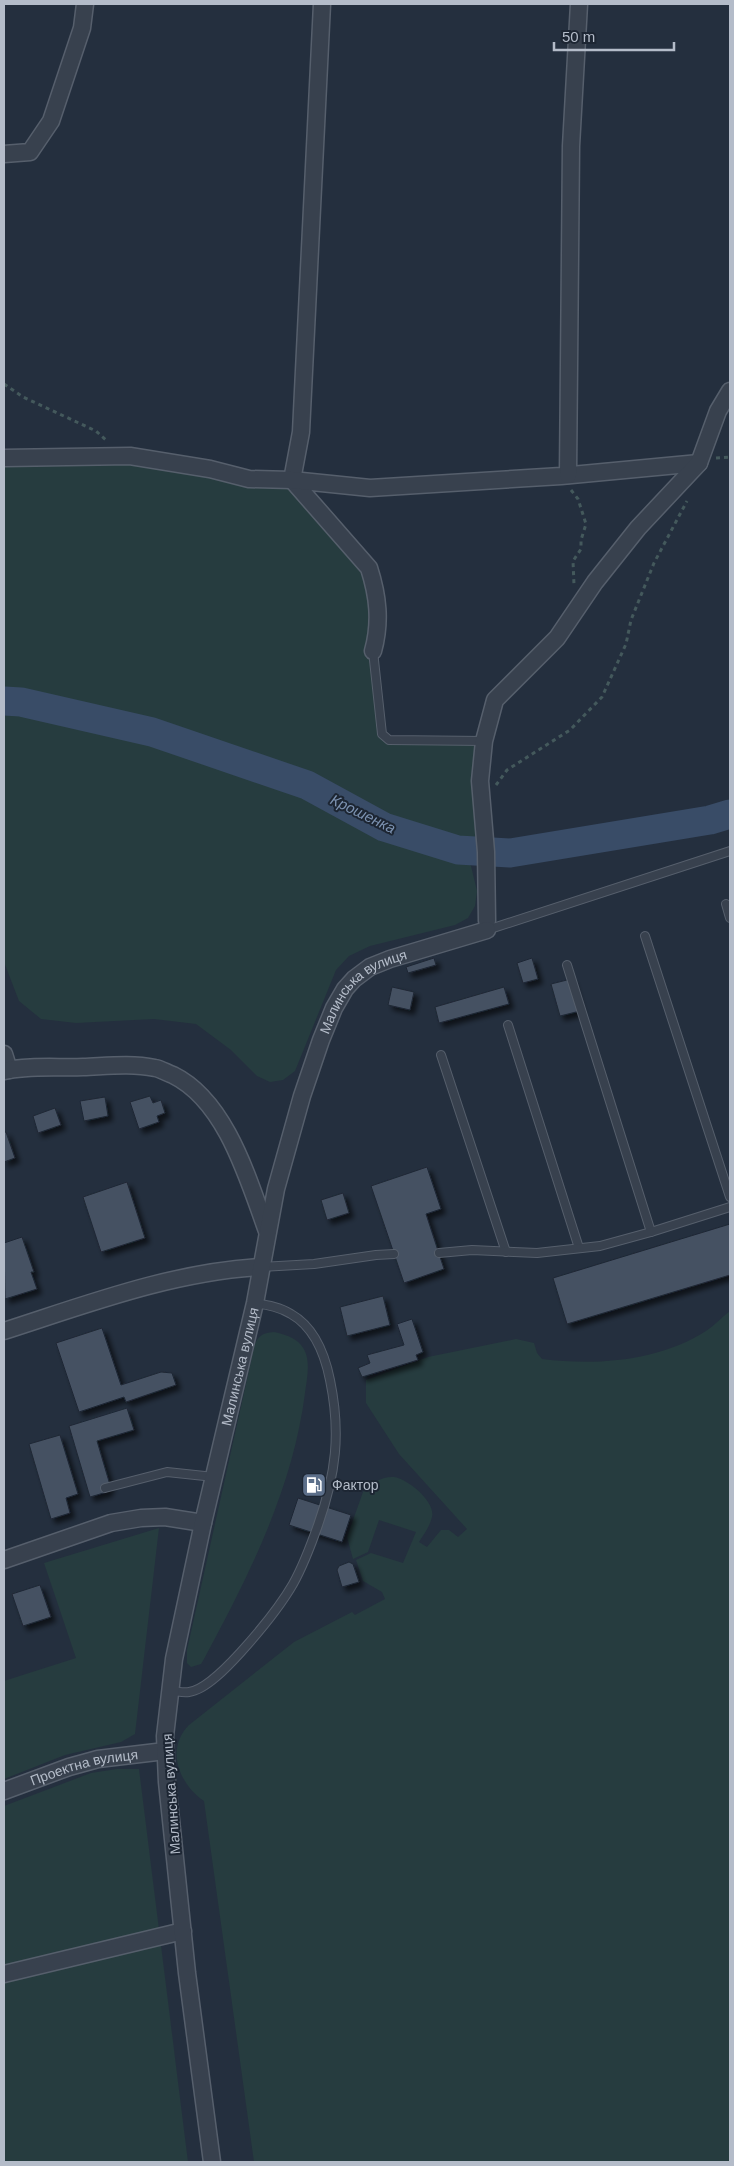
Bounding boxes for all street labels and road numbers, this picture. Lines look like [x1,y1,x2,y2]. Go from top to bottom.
street label: Малинська вулиця [316,946,409,1036]
street label: Малинська вулиця [218,1306,262,1427]
street label: Малинська вулиця [159,1733,183,1855]
street label: Проектна вулиця [28,1746,139,1789]

